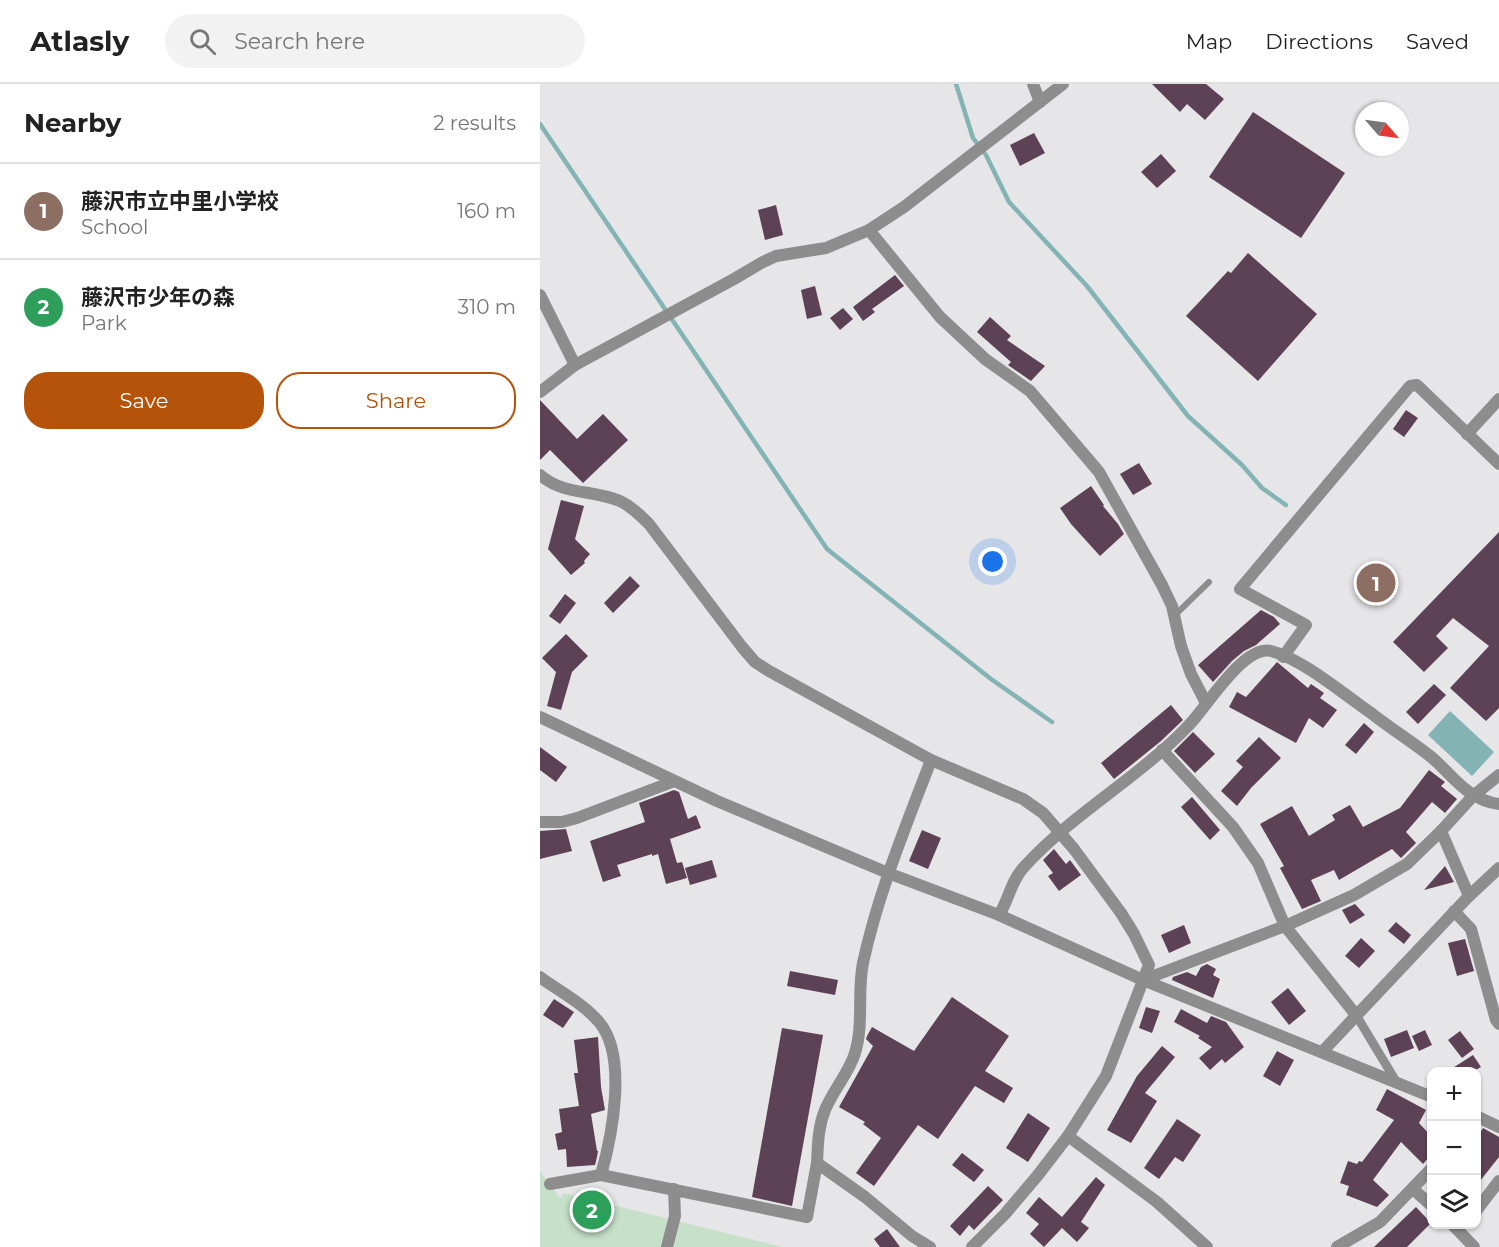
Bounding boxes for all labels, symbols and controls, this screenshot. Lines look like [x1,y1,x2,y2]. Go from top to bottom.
search box [165,14,585,68]
text: Atlasly [30,24,129,58]
icon: search [186,25,219,58]
text: Search here [234,28,365,55]
text: Map [1186,29,1232,54]
text: Directions [1265,29,1373,54]
text: Saved [1406,29,1469,54]
north arrow [1355,102,1409,156]
text: Nearby [24,107,121,139]
text: 2 results [433,111,516,135]
text: 藤沢市立中里小学校 [81,188,279,215]
text: 1 [40,199,47,223]
text: 160 m [457,199,516,223]
text: School [81,215,148,239]
text: 藤沢市少年の森 [81,284,235,311]
text: 2 [38,295,49,319]
text: 310 m [458,295,516,319]
text: Park [81,311,127,335]
button: Save [24,372,264,429]
button: Share [276,372,516,429]
your location [978,547,1007,576]
pin: 1 [1356,560,1396,606]
map controls [1427,1067,1481,1229]
button: + [1427,1067,1481,1121]
button: − [1427,1121,1481,1175]
button: layers [1427,1175,1481,1229]
pin: 2 [572,1188,612,1232]

